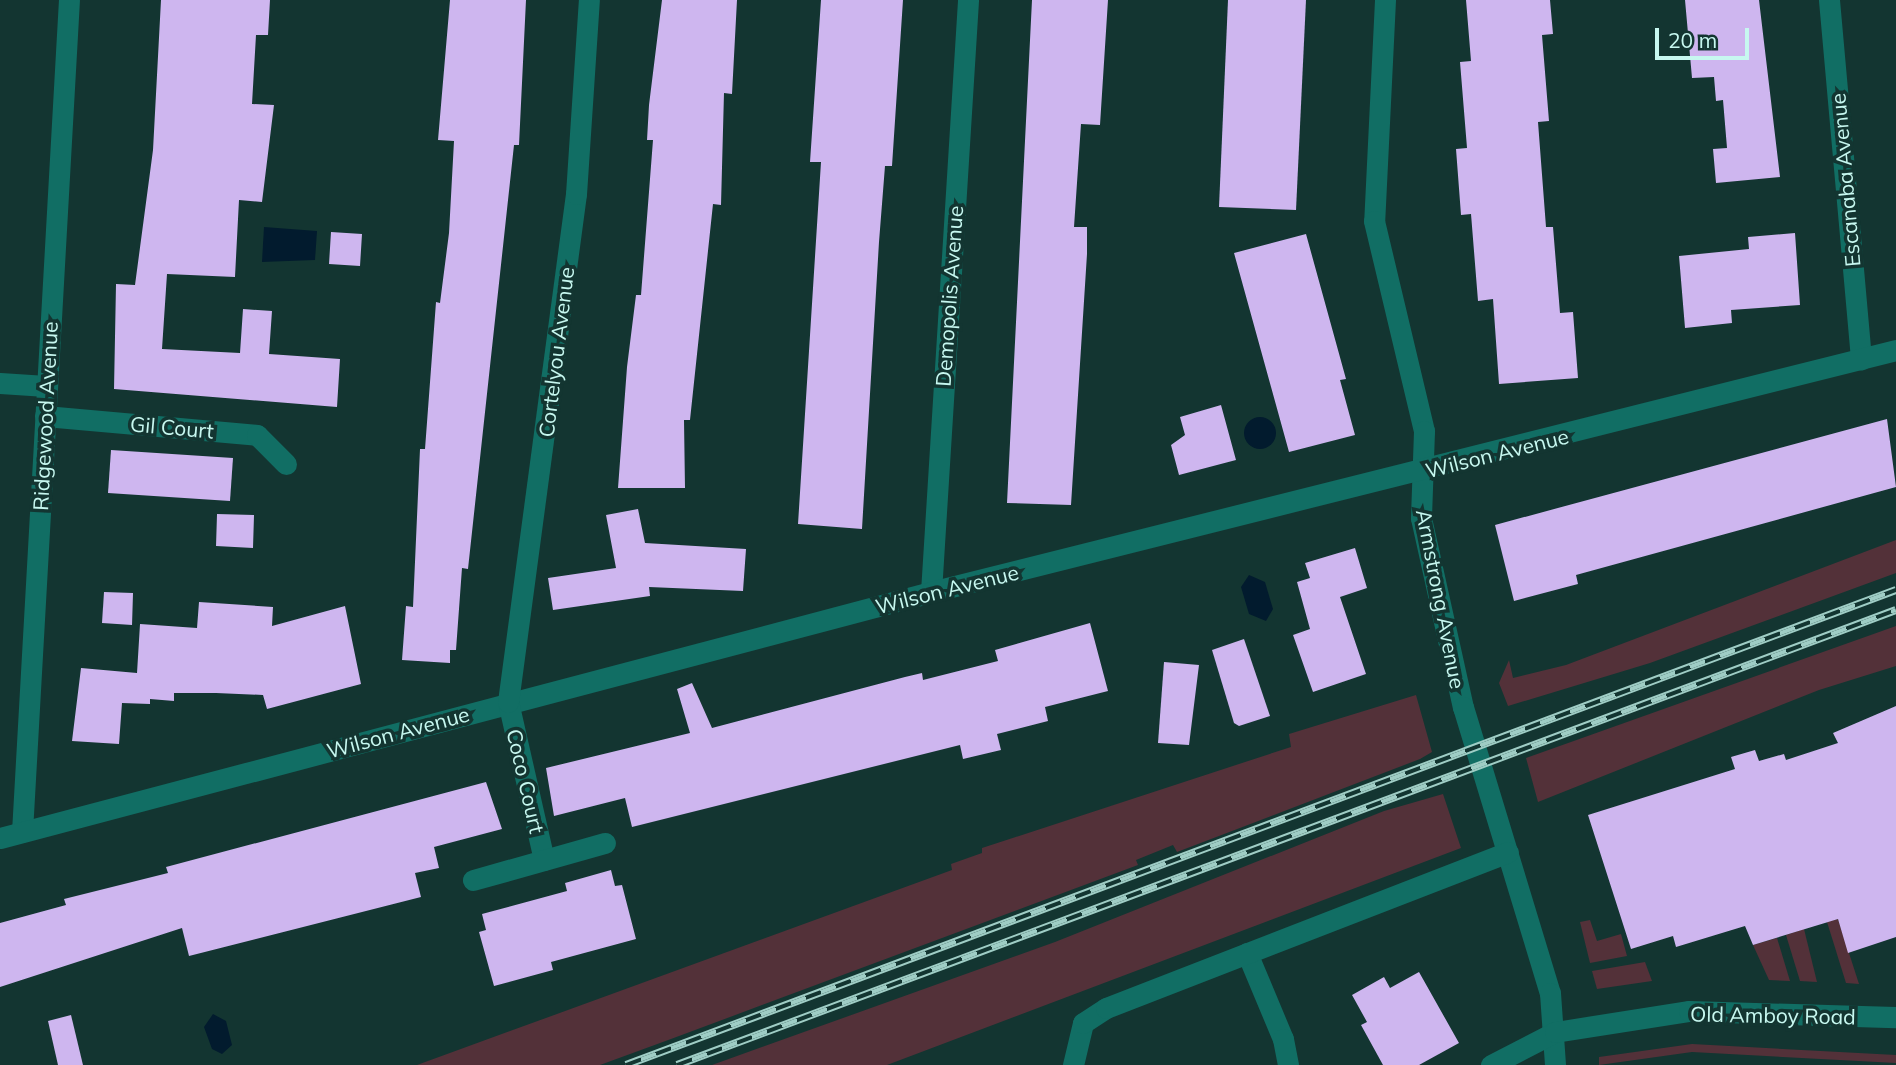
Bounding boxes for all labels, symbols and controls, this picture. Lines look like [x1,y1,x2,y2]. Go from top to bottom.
scale bar [1658,14,1752,58]
text: 20 m [1668,27,1717,53]
street label: Escanaba Avenue [1825,92,1865,268]
street label: Demopolis Avenue [930,205,968,387]
street label: Cortelyou Avenue [533,266,579,438]
street label: Ridgewood Avenue [27,321,63,511]
street label: Gil Court [129,411,215,443]
street label: Wilson Avenue [1423,423,1571,483]
street label: Armstrong Avenue [1411,507,1471,691]
street label: Wilson Avenue [873,559,1021,619]
street label: Wilson Avenue [324,701,472,763]
street label: Coco Court [502,726,550,836]
street label: Old Amboy Road [1690,1001,1856,1029]

